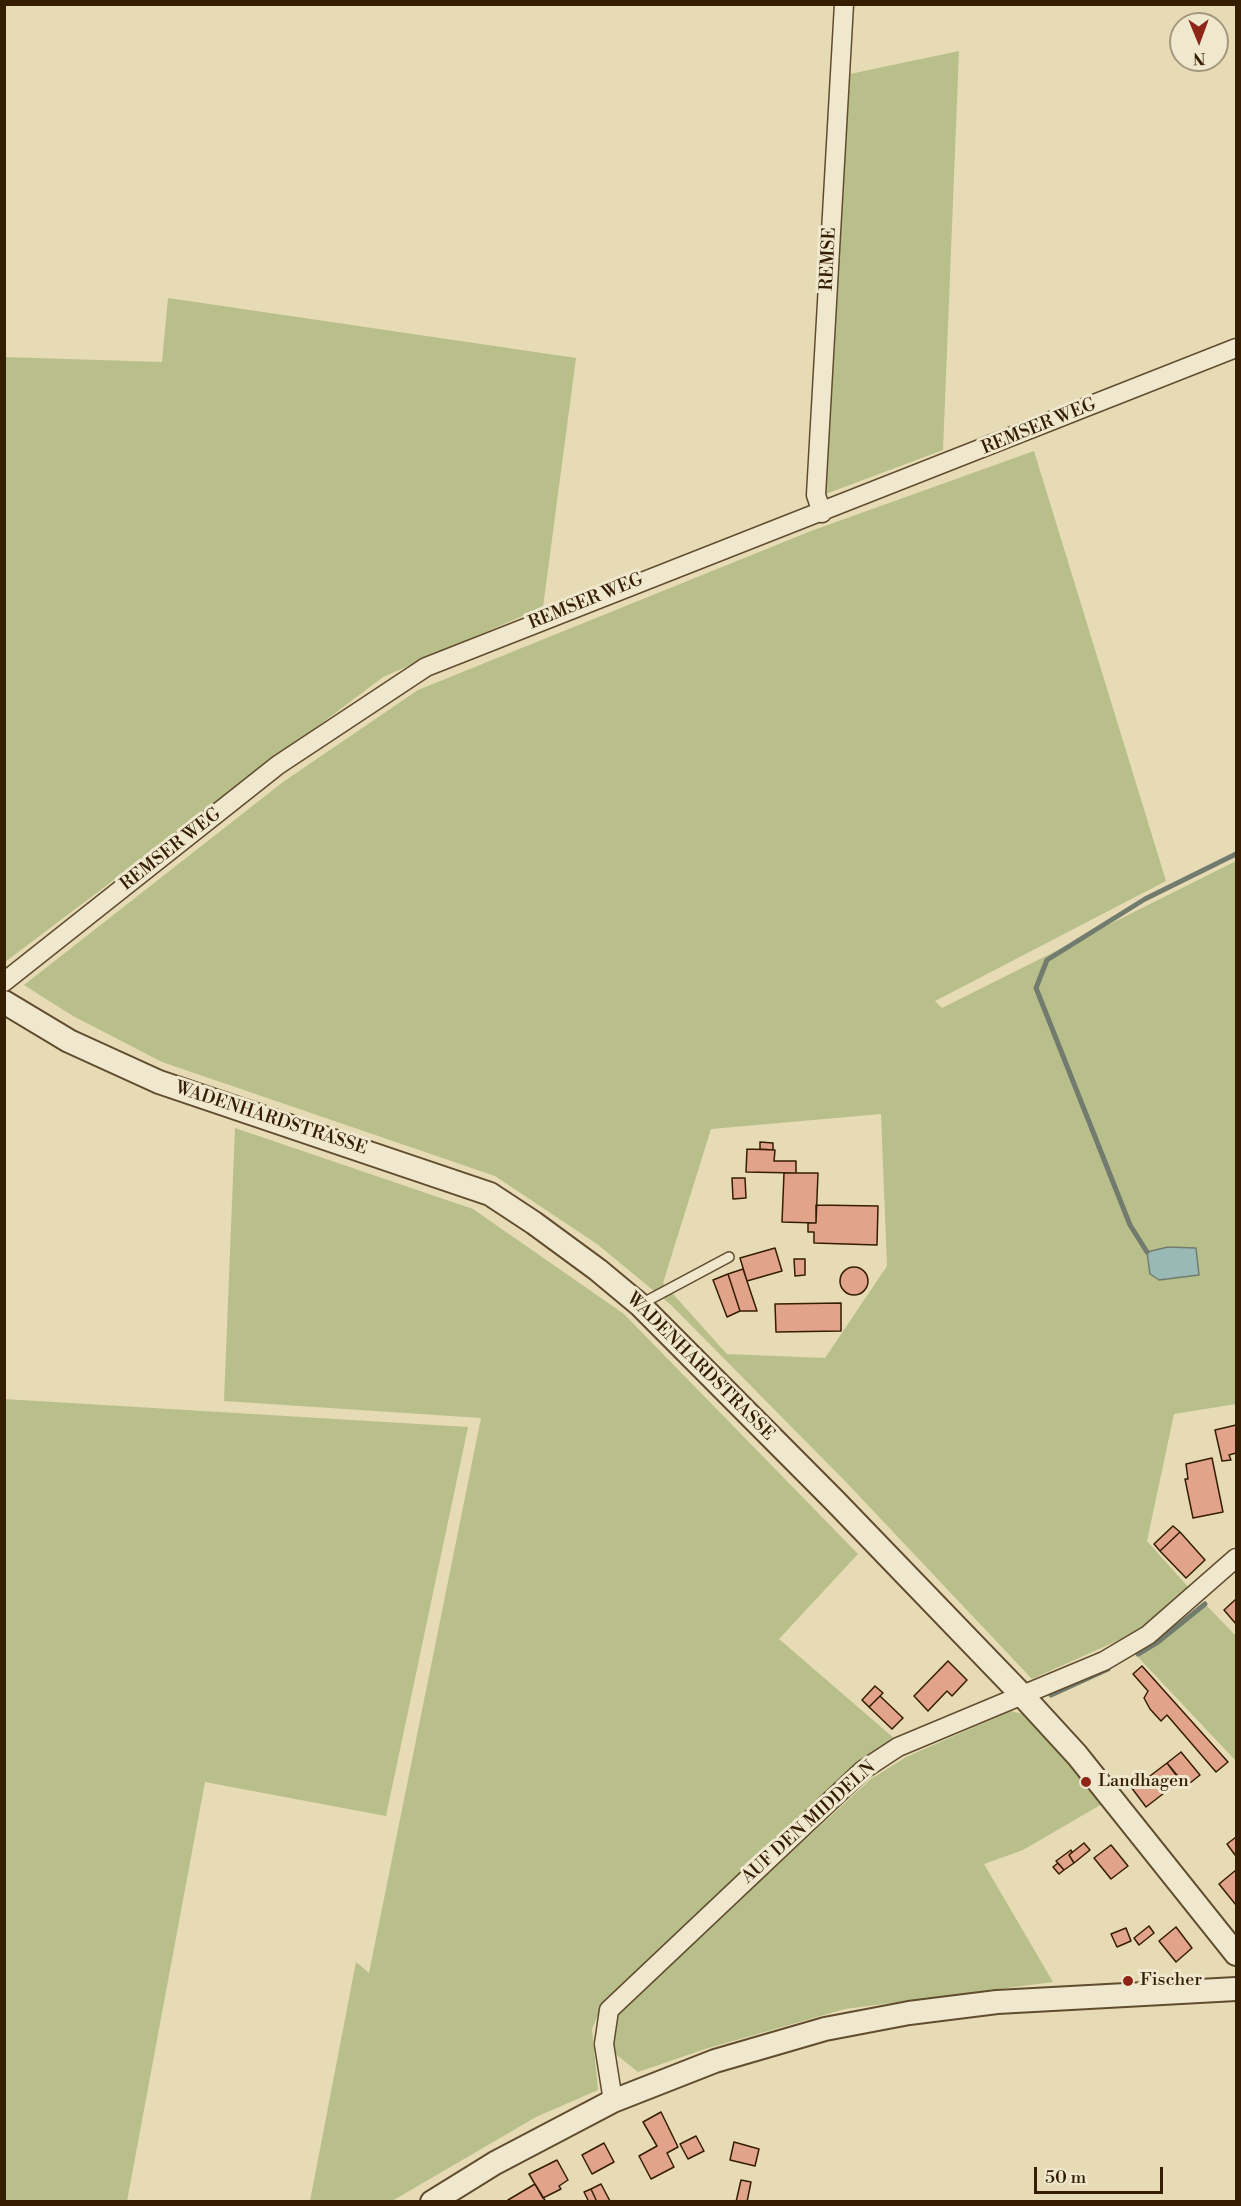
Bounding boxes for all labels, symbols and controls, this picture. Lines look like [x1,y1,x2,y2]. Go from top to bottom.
north arrow [1169,12,1229,72]
text: N [1193,48,1206,68]
street label: REMSE [817,227,841,291]
street label: REMSER WEG [979,394,1099,460]
street label: REMSER WEG [526,569,646,635]
street label: REMSER WEG [116,804,226,896]
street label: WADENHARDSTRASSE [172,1078,370,1160]
street label: WADENHARDSTRASSE [621,1288,779,1446]
street label: AUF DEN MIDDELN [738,1757,880,1889]
place label: Landhagen [1098,1771,1189,1793]
marker: Landhagen [1079,1775,1093,1789]
place label: Fischer [1140,1970,1202,1992]
marker: Fischer [1121,1974,1135,1988]
scale bar [1037,2155,1166,2193]
text: 50 m [1045,2166,1086,2189]

